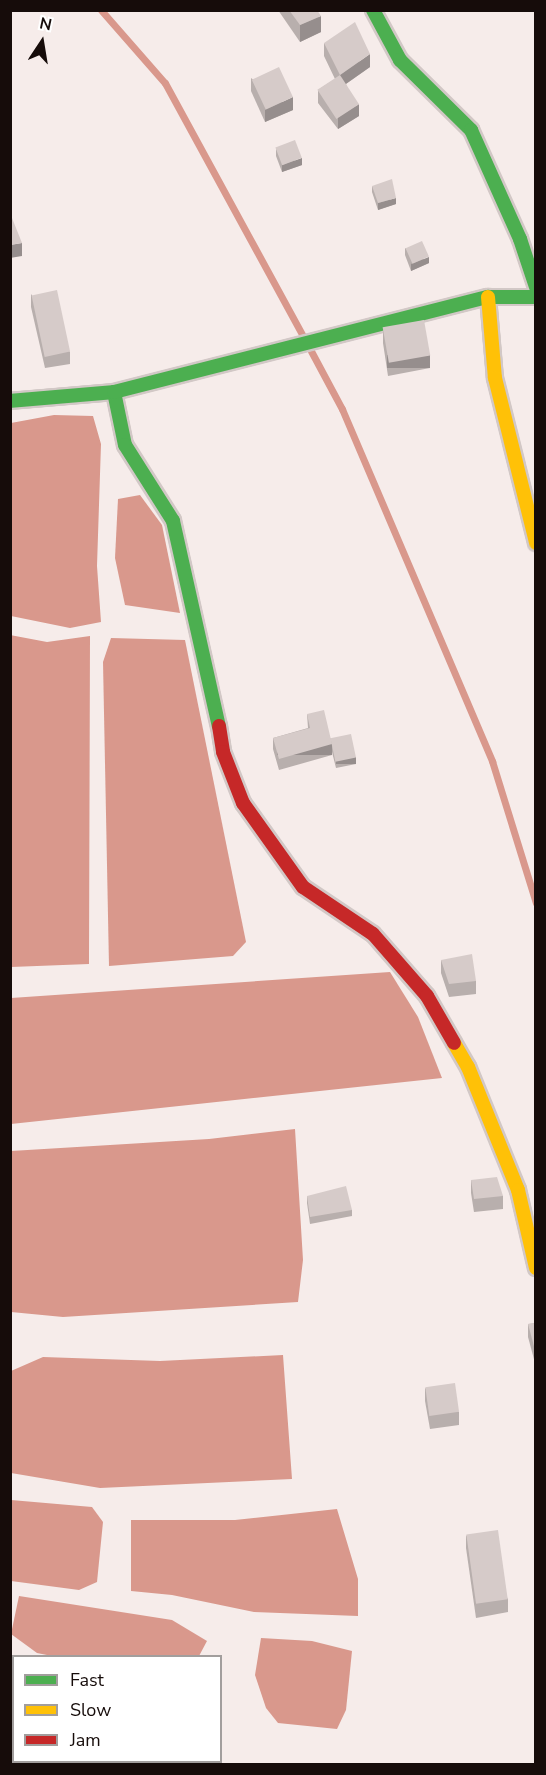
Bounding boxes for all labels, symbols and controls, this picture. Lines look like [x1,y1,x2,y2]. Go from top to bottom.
north arrow [12,12,72,72]
text: N [38,12,54,36]
legend [12,1655,222,1763]
text: Fast [70,1668,104,1692]
text: Slow [70,1698,111,1722]
text: Jam [70,1728,101,1752]

